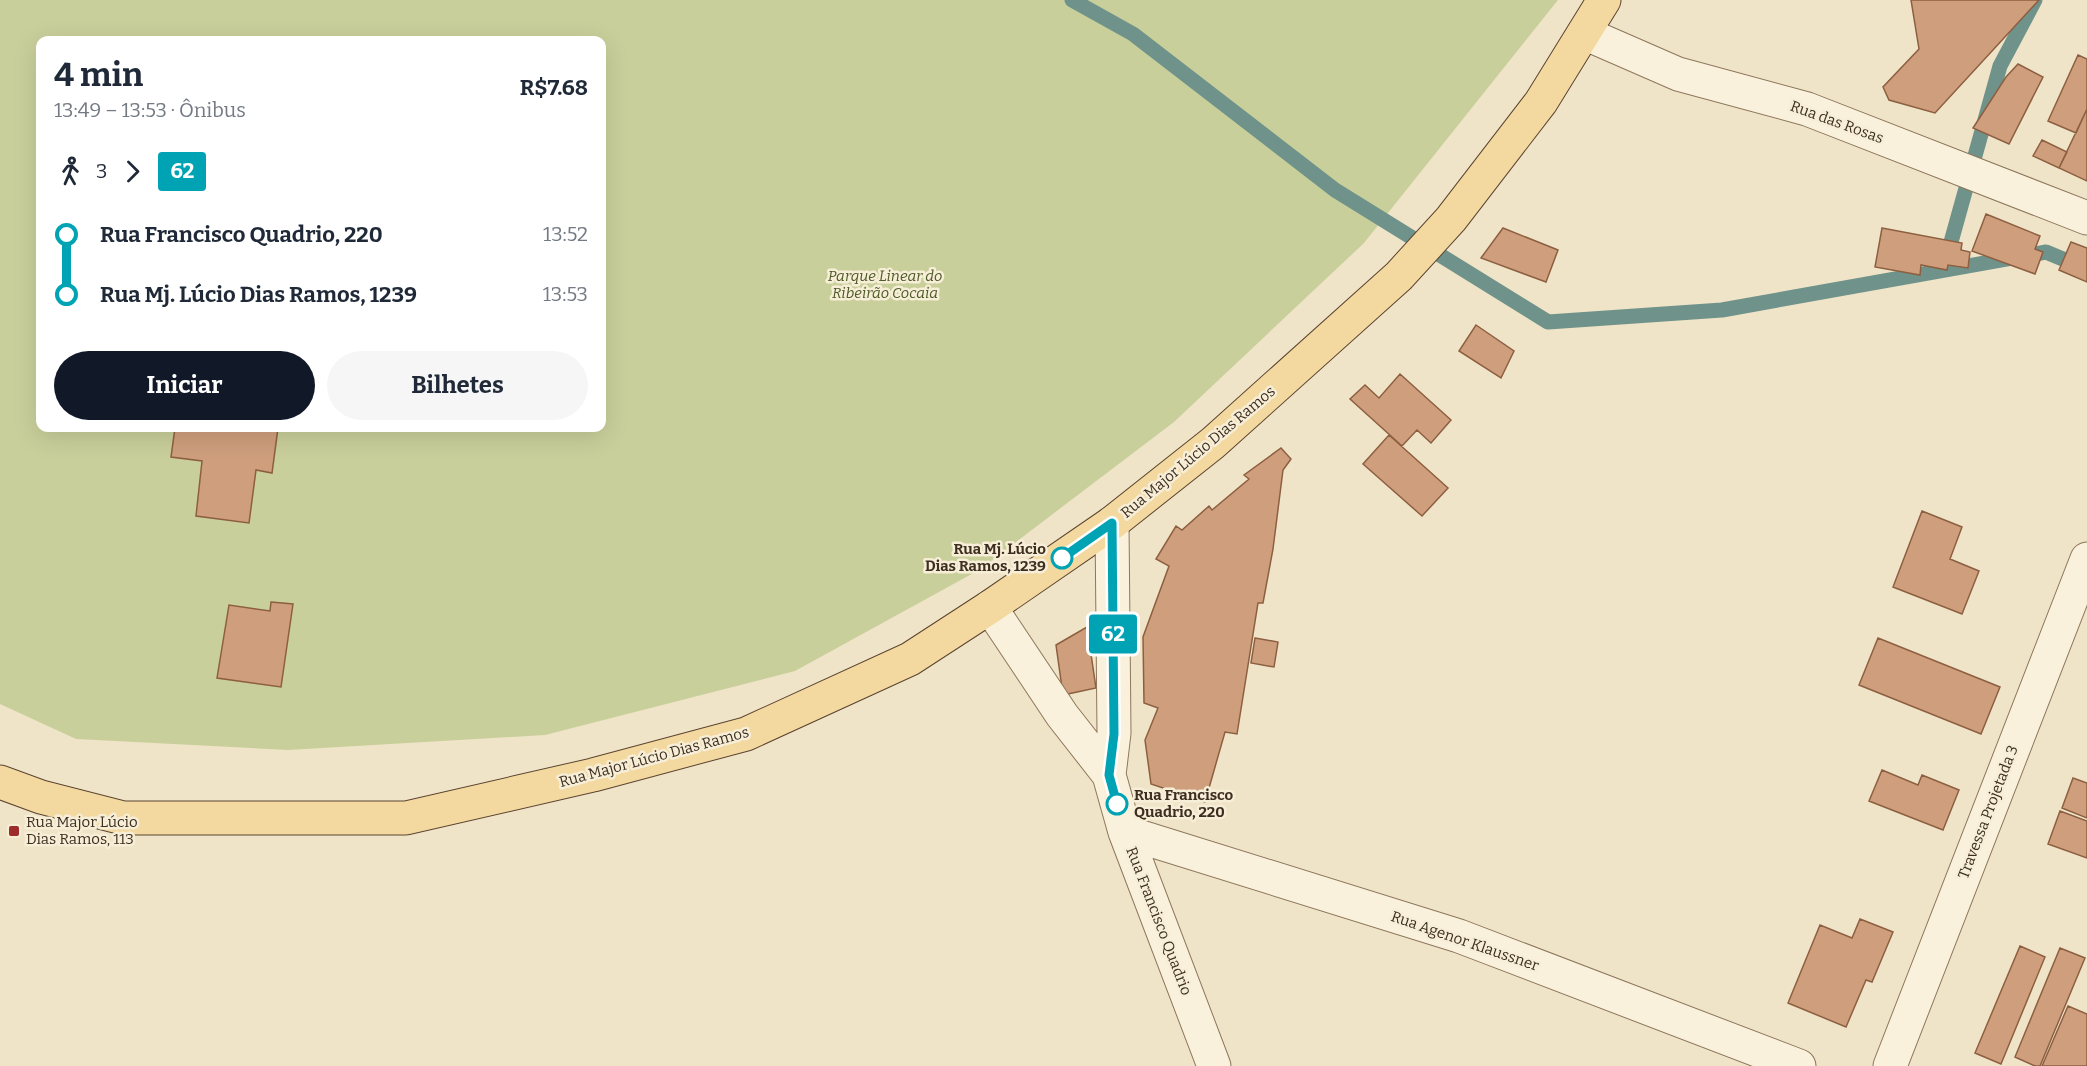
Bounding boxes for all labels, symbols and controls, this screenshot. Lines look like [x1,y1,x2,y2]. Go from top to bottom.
text: 4 min [54,55,143,95]
text: R$7.68 [520,74,588,101]
street label: Rua das Rosas [1788,97,1886,147]
text: 13:49 – 13:53 · Ônibus [54,98,246,122]
icon: walk [54,155,87,188]
icon: forward [116,155,149,188]
text: 62 [170,158,194,184]
text: 3 [96,159,107,183]
text: Rua Francisco Quadrio, 220 [100,221,383,248]
text: 13:52 [543,222,588,246]
park label: Parque Linear do Ribeirão Cocaia [828,267,942,302]
text: Rua Mj. Lúcio Dias Ramos, 1239 [100,281,417,308]
text: 13:53 [543,282,588,306]
button: Iniciar [54,351,315,420]
button: Bilhetes [327,351,588,420]
street label: Rua Major Lúcio Dias Ramos [1117,382,1279,522]
place label: Rua Mj. Lúcio Dias Ramos, 1239 [925,540,1046,575]
marker: Rua Mj. Lúcio Dias Ramos, 1239 [1051,547,1073,569]
line badge: 62 [1086,614,1140,654]
text: 62 [1101,621,1125,647]
street label: Rua Major Lúcio Dias Ramos [557,723,751,791]
street label: Travessa Projetada 3 [1954,743,2022,881]
place label: Rua Francisco Quadrio, 220 [1134,786,1234,821]
marker: Rua Francisco Quadrio, 220 [1106,793,1128,815]
place label: Rua Major Lúcio Dias Ramos, 113 [26,813,138,848]
marker: Rua Major Lúcio Dias Ramos, 113 [7,824,21,838]
street label: Rua Francisco Quadrio [1122,844,1196,998]
street label: Rua Agenor Klaussner [1389,907,1542,975]

